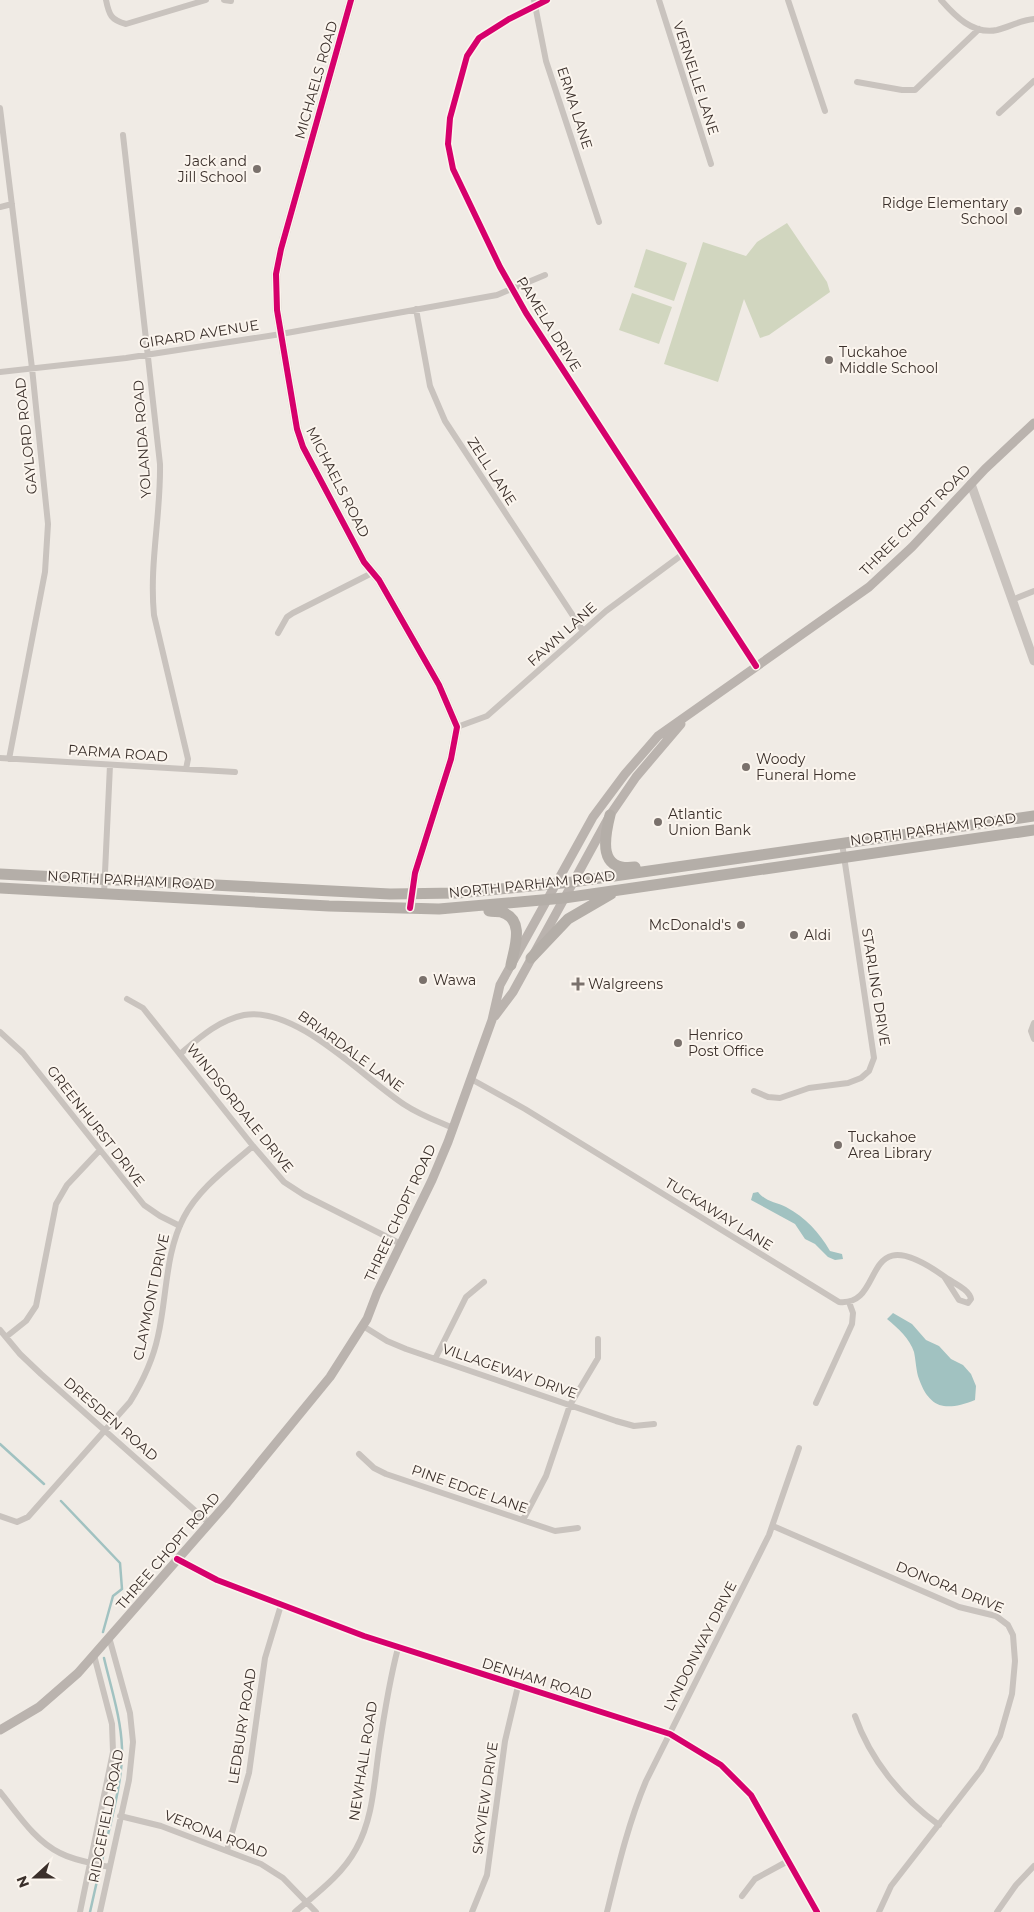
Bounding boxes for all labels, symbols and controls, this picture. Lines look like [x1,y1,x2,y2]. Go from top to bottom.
street label: MICHAELS ROAD [291,19,341,141]
street label: VERNELLE LANE [669,19,723,137]
street label: ERMA LANE [553,65,597,151]
place label: Jack and Jill School [177,152,247,186]
marker: Jack and Jill School [251,163,263,175]
place label: Ridge Elementary School [882,194,1008,228]
marker: Ridge Elementary School [1012,205,1024,217]
street label: PAMELA DRIVE [513,273,585,375]
street label: GIRARD AVENUE [138,316,260,352]
place label: Tuckahoe Middle School [839,343,938,377]
marker: Tuckahoe Middle School [823,354,835,366]
street label: GAYLORD ROAD [11,377,41,495]
street label: YOLANDA ROAD [129,379,155,499]
street label: MICHAELS ROAD [302,424,374,540]
street label: ZELL LANE [463,434,521,508]
street label: THREE CHOPT ROAD [856,461,974,579]
street label: FAWN LANE [524,598,600,670]
street label: PARMA ROAD [67,741,169,765]
place label: Woody Funeral Home [756,750,856,784]
marker: Woody Funeral Home [740,761,752,773]
place label: Atlantic Union Bank [668,805,752,839]
street label: NORTH PARHAM ROAD [849,808,1017,850]
marker: Atlantic Union Bank [652,816,664,828]
street label: NORTH PARHAM ROAD [448,866,616,902]
street label: NORTH PARHAM ROAD [47,867,215,893]
place label: McDonald's [649,916,731,934]
marker: McDonald's [735,919,747,931]
place label: Aldi [804,926,831,944]
street label: STARLING DRIVE [858,927,894,1047]
marker: Aldi [788,929,800,941]
place label: Wawa [433,971,476,989]
marker: Wawa [417,974,429,986]
place label: Walgreens [588,975,663,993]
marker: Walgreens [572,978,584,990]
street label: BRIARDALE LANE [294,1006,408,1096]
place label: Henrico Post Office [688,1026,764,1060]
marker: Henrico Post Office [672,1037,684,1049]
street label: WINDSORDALE DRIVE [183,1040,297,1176]
street label: GREENHURST DRIVE [43,1062,149,1190]
place label: Tuckahoe Area Library [848,1128,932,1162]
marker: Tuckahoe Area Library [832,1139,844,1151]
street label: THREE CHOPT ROAD [360,1141,440,1285]
street label: TUCKAWAY LANE [662,1174,776,1254]
street label: CLAYMONT DRIVE [129,1232,173,1362]
street label: VILLAGEWAY DRIVE [440,1339,580,1403]
street label: DRESDEN ROAD [60,1373,162,1465]
street label: PINE EDGE LANE [409,1461,531,1517]
street label: THREE CHOPT ROAD [112,1489,224,1613]
street label: DONORA DRIVE [893,1557,1007,1617]
street label: LYNDONWAY DRIVE [659,1578,741,1714]
street label: DENHAM ROAD [480,1654,594,1704]
street label: LEDBURY ROAD [224,1667,260,1785]
street label: NEWHALL ROAD [345,1700,381,1822]
street label: SKYVIEW DRIVE [468,1741,502,1855]
street label: RIDGEFIELD ROAD [84,1748,128,1884]
street label: VERONA ROAD [162,1806,270,1862]
north arrow [10,1852,60,1902]
text: N [12,1873,33,1890]

